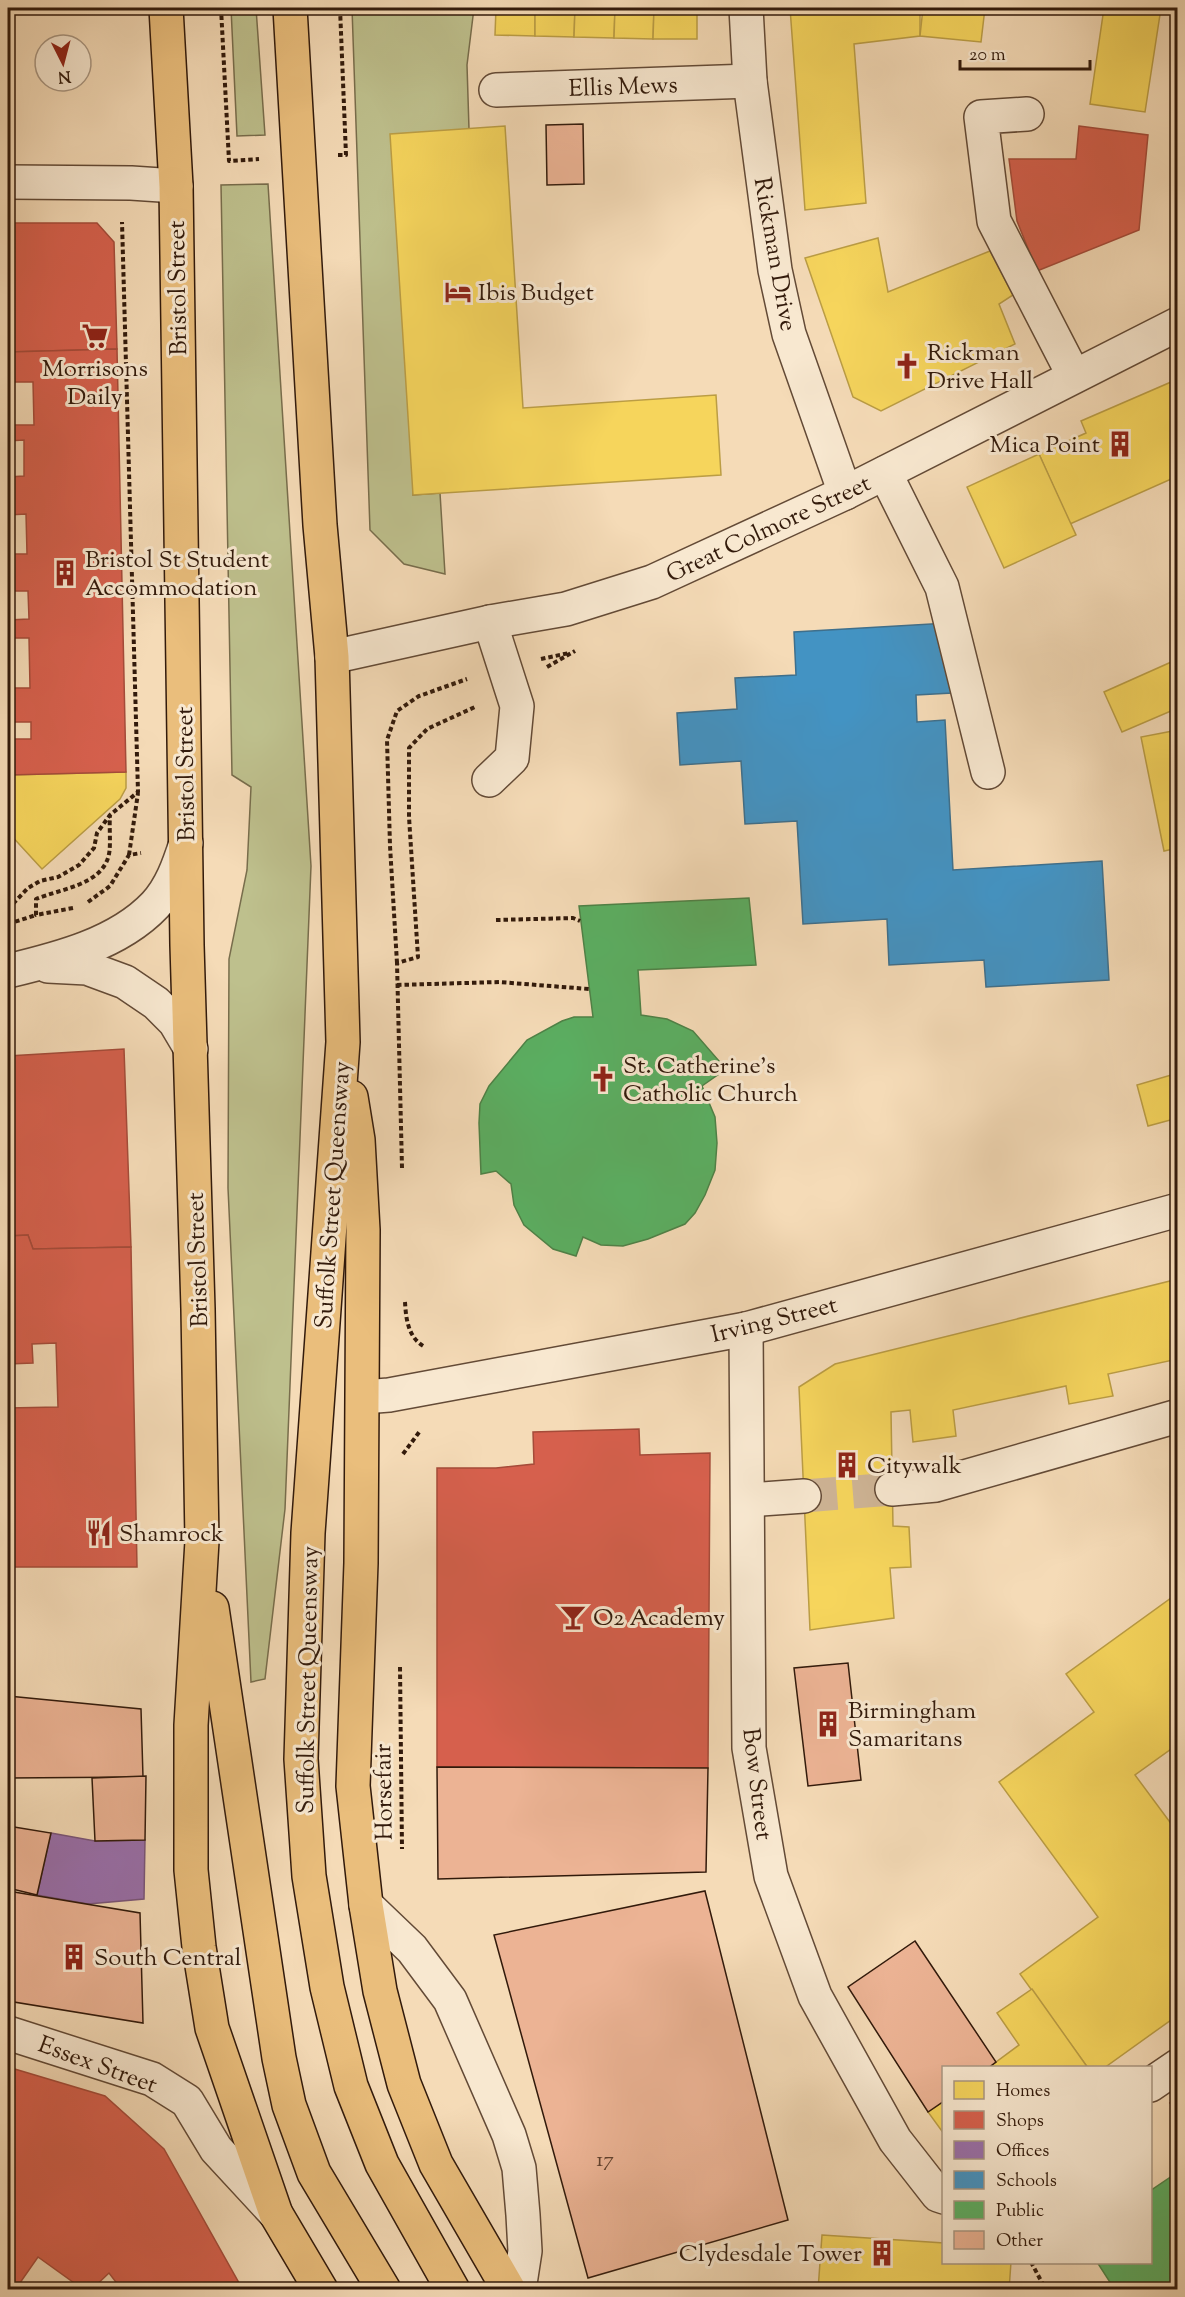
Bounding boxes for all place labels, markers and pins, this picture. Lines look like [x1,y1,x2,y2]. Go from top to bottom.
hotel icon: Ibis Budget [443,277,473,307]
place label: Ibis Budget [478,277,594,311]
supermarket icon: Morrisons Daily [80,321,110,351]
place label: Rickman Drive Hall [927,337,1034,399]
church icon: Rickman Drive Hall [892,351,922,381]
place label: Morrisons Daily [42,353,148,415]
place label: Mica Point [990,429,1100,463]
building icon: Mica Point [1105,429,1135,459]
place label: Bristol St Student Accommodation [85,544,269,606]
building icon: Bristol St Student Accommodation [50,558,80,588]
place label: St. Catherine's Catholic Church [623,1050,798,1112]
church icon: St. Catherine's Catholic Church [588,1064,618,1094]
building icon: Citywalk [832,1450,862,1480]
place label: Citywalk [867,1450,962,1484]
restaurant icon: Shamrock [84,1518,114,1548]
place label: Shamrock [119,1518,224,1552]
bar icon: O2 Academy [558,1602,588,1632]
place label: O2 Academy [593,1602,725,1636]
place label: Birmingham Samaritans [848,1695,976,1757]
building icon: Birmingham Samaritans [813,1709,843,1739]
building icon: South Central [59,1942,89,1972]
place label: South Central [94,1942,242,1976]
place label: Clydesdale Tower [679,2238,862,2272]
building icon: Clydesdale Tower [867,2238,897,2268]

